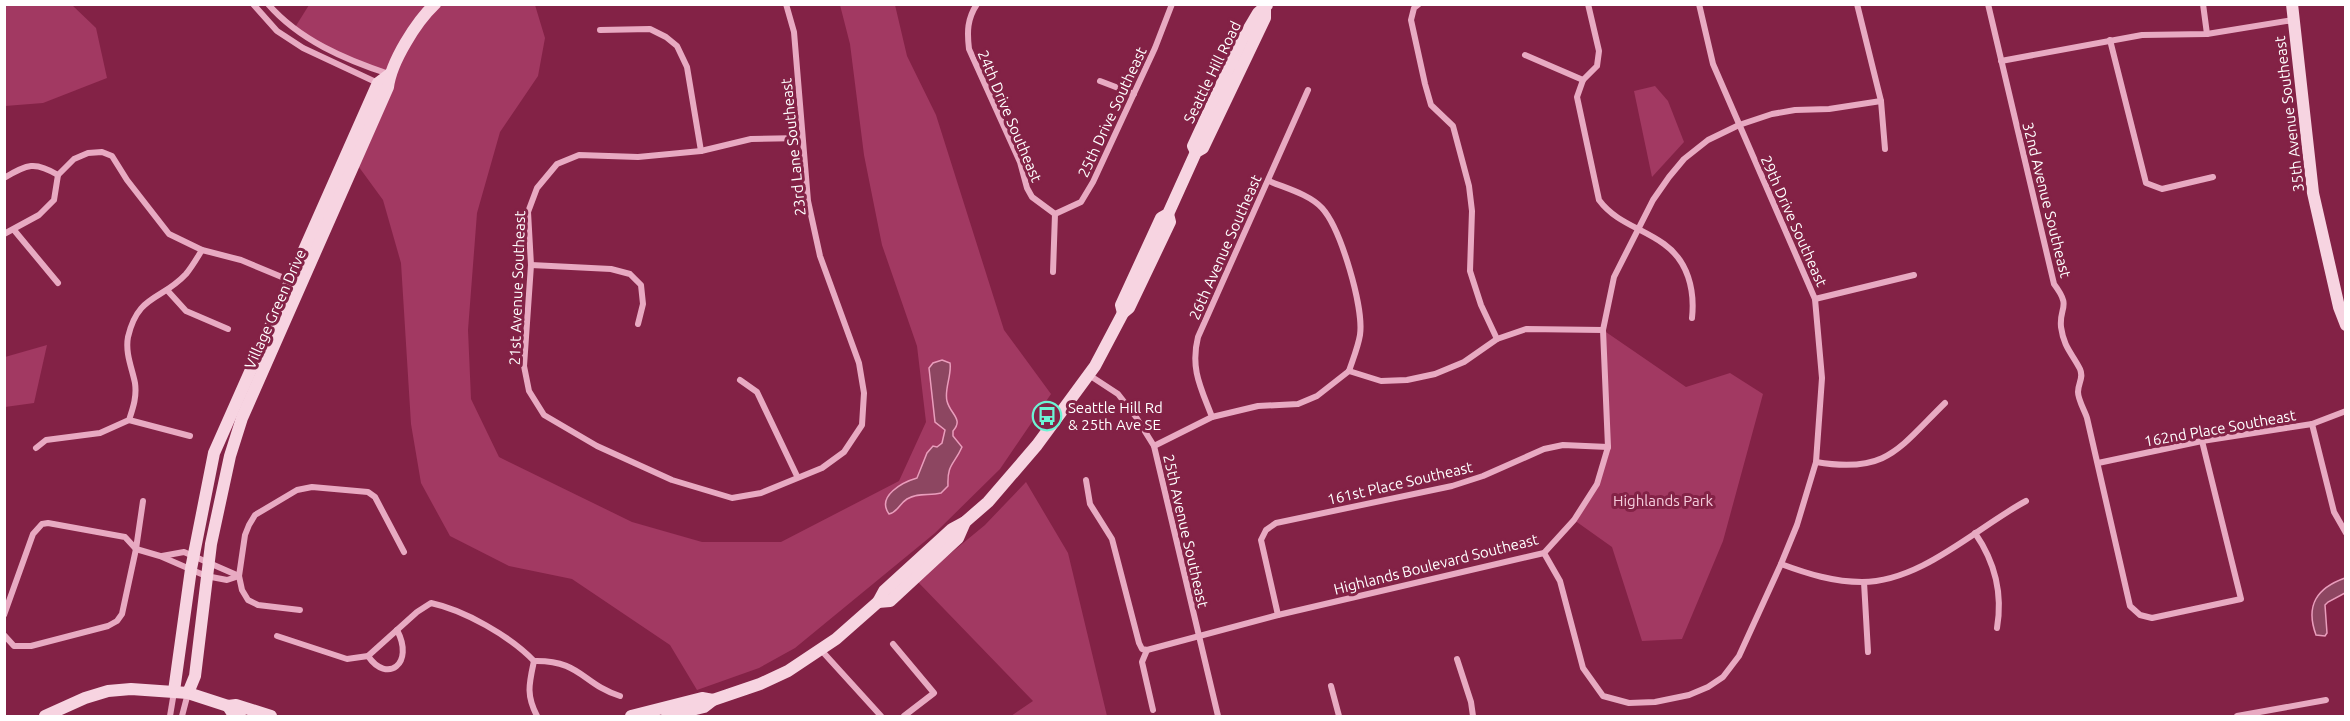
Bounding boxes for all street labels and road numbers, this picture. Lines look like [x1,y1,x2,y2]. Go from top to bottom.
street label: Seattle Hill Road [1180,18,1244,126]
street label: 35th Avenue Southeast [2271,35,2307,193]
street label: 25th Drive Southeast [1074,44,1150,180]
street label: 24th Drive Southeast [974,47,1046,185]
street label: 23rd Lane Southeast [777,77,809,217]
street label: 32nd Avenue Southeast [2019,120,2075,280]
street label: 29th Drive Southeast [1757,153,1831,289]
street label: 26th Avenue Southeast [1185,172,1265,322]
street label: 21st Avenue Southeast [506,210,528,366]
street label: Village Green Drive [241,247,309,371]
street label: 162nd Place Southeast [2143,406,2297,450]
street label: 25th Avenue Southeast [1160,453,1212,609]
street label: 161st Place Southeast [1326,458,1474,508]
street label: Highlands Boulevard Southeast [1332,530,1540,598]

